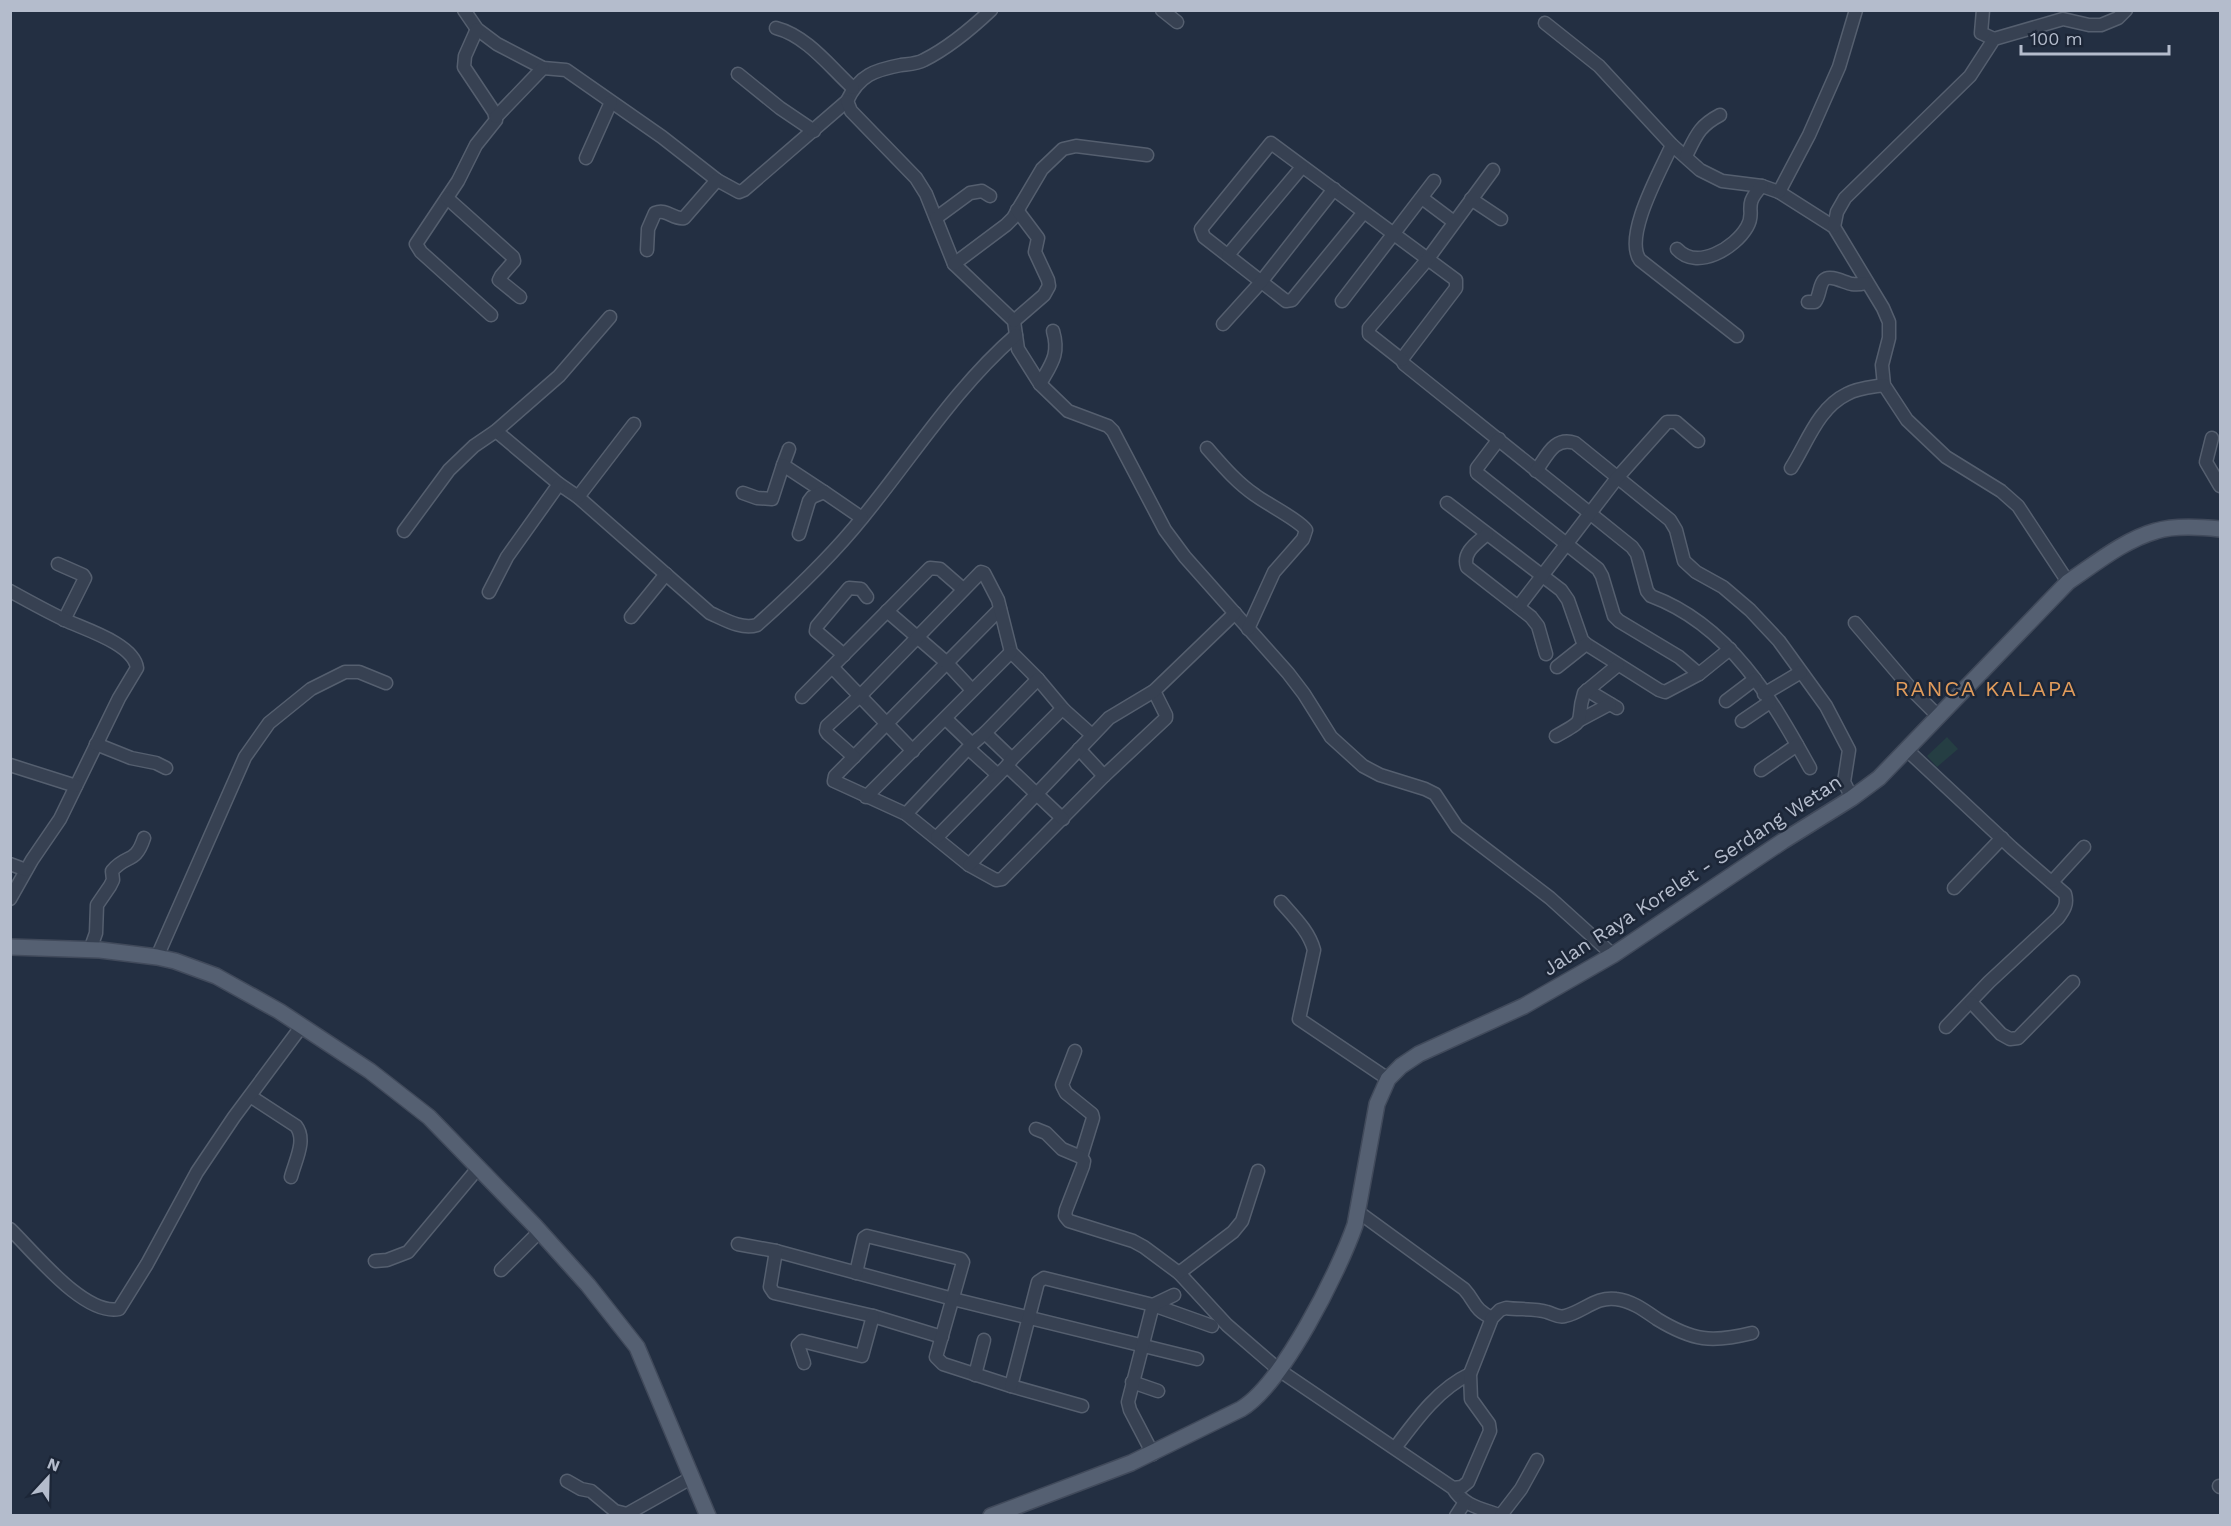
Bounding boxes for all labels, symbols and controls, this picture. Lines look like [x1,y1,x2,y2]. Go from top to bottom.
scale bar [2021,18,2170,56]
text: 100 m [2030,28,2083,49]
district label: RANCA KALAPA [1894,676,2078,701]
street label: Jalan Raya Korelet - Serdang Wetan [1538,769,1846,981]
north arrow [18,1448,78,1508]
text: N [44,1454,62,1476]

